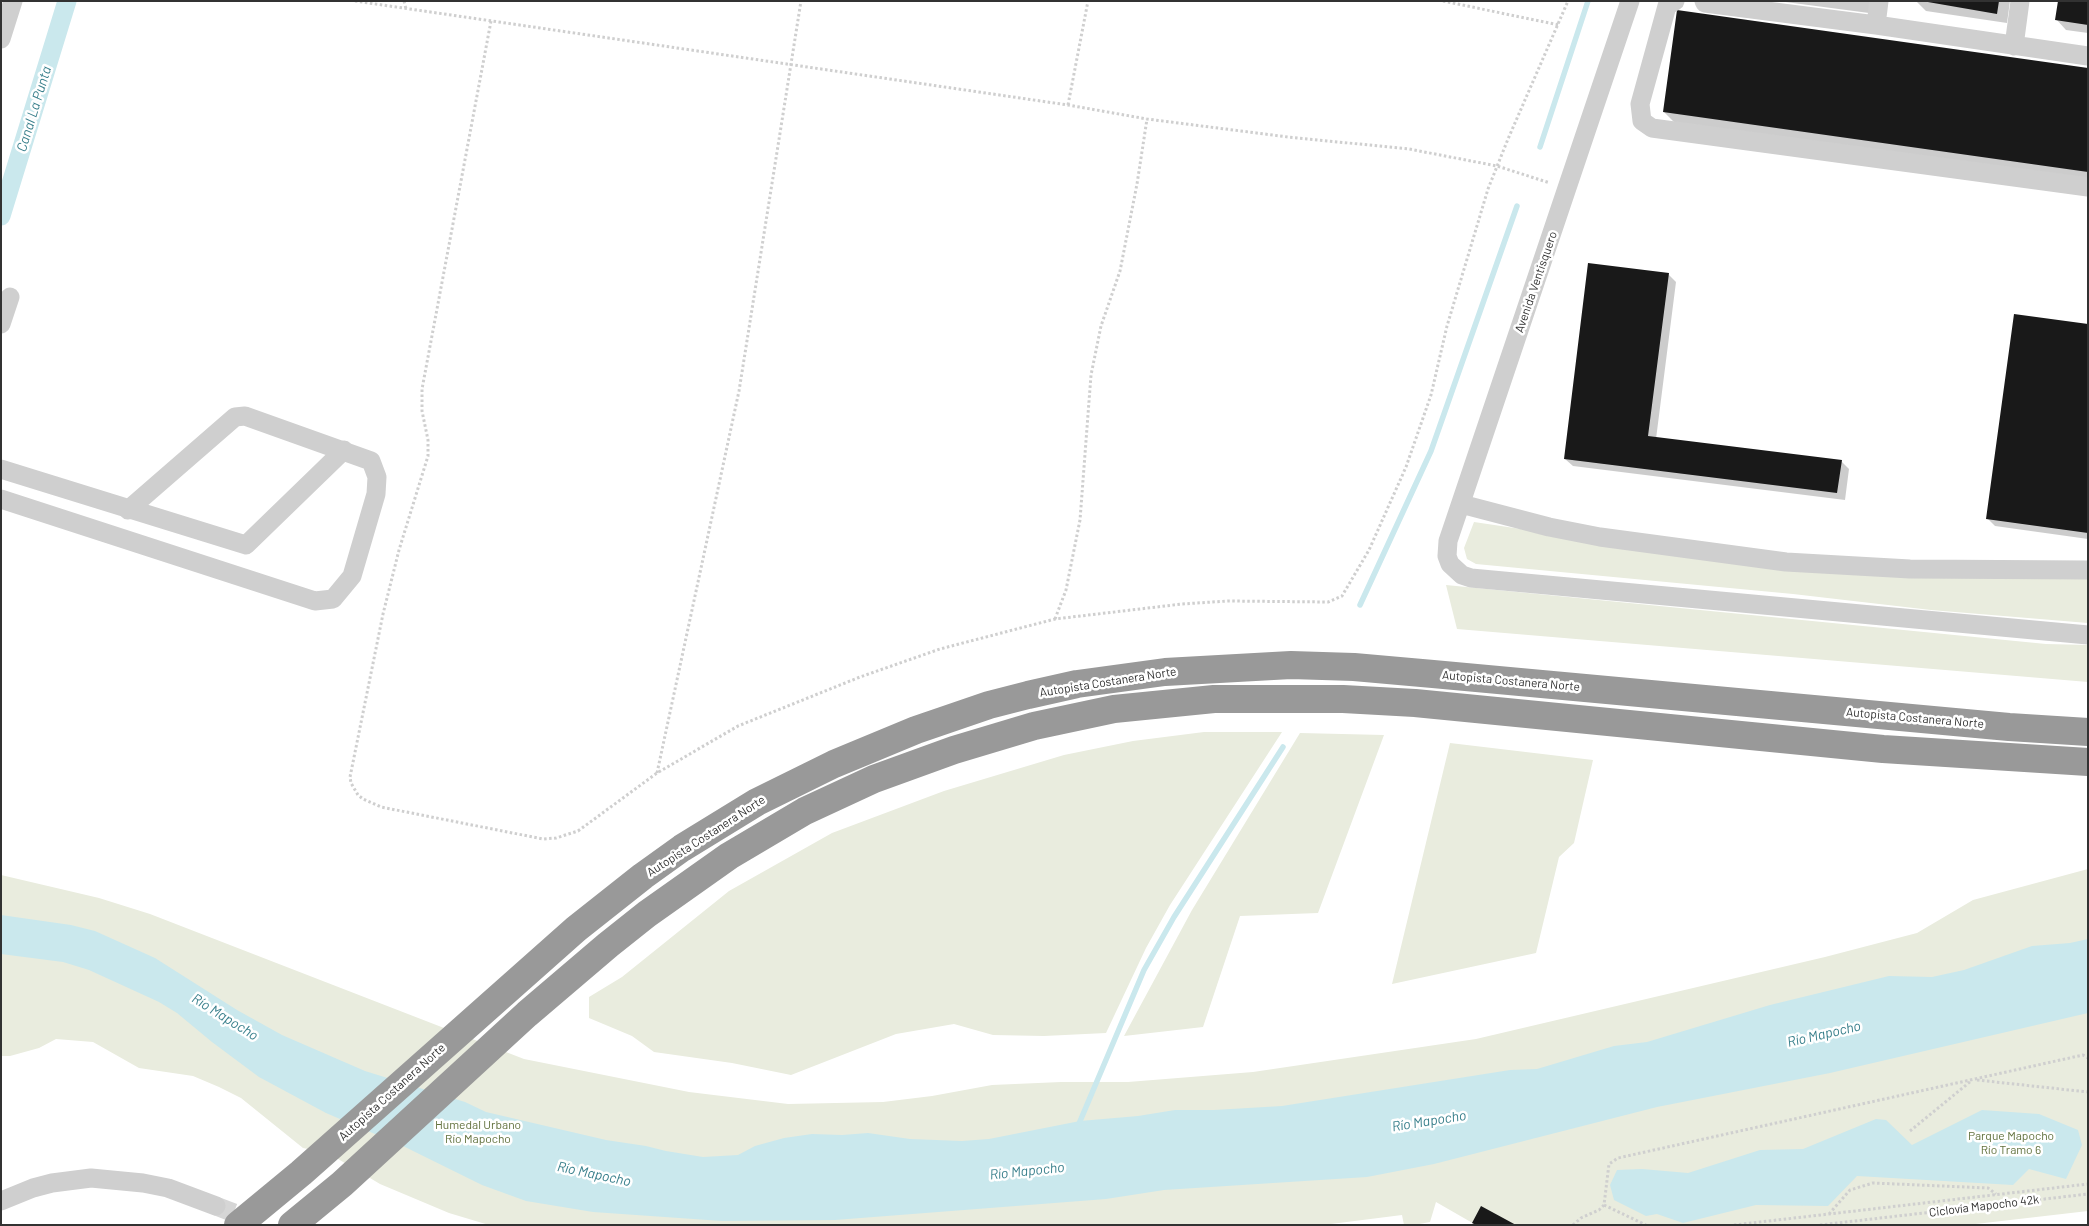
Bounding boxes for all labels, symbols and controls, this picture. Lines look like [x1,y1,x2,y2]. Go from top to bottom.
water label: Canal La Punta [13,64,55,154]
street label: Avenida Ventisquero [1512,229,1560,335]
street label: Autopista Costanera Norte [1039,664,1177,700]
street label: Autopista Costanera Norte [1441,668,1581,694]
street label: Autopista Costanera Norte [1845,705,1985,731]
street label: Autopista Costanera Norte [644,792,768,880]
water label: Río Mapocho [189,990,261,1044]
water label: Río Mapocho [1786,1017,1862,1051]
street label: Autopista Costanera Norte [336,1040,448,1144]
water label: Río Mapocho [1391,1107,1467,1135]
park label: Humedal Urbano Río Mapocho [435,1118,521,1146]
park label: Parque Mapocho Río Tramo 6 [1968,1129,2054,1157]
water label: Río Mapocho [556,1158,632,1190]
water label: Río Mapocho [989,1159,1065,1183]
street label: Ciclovía Mapocho 42k [1928,1192,2040,1220]

